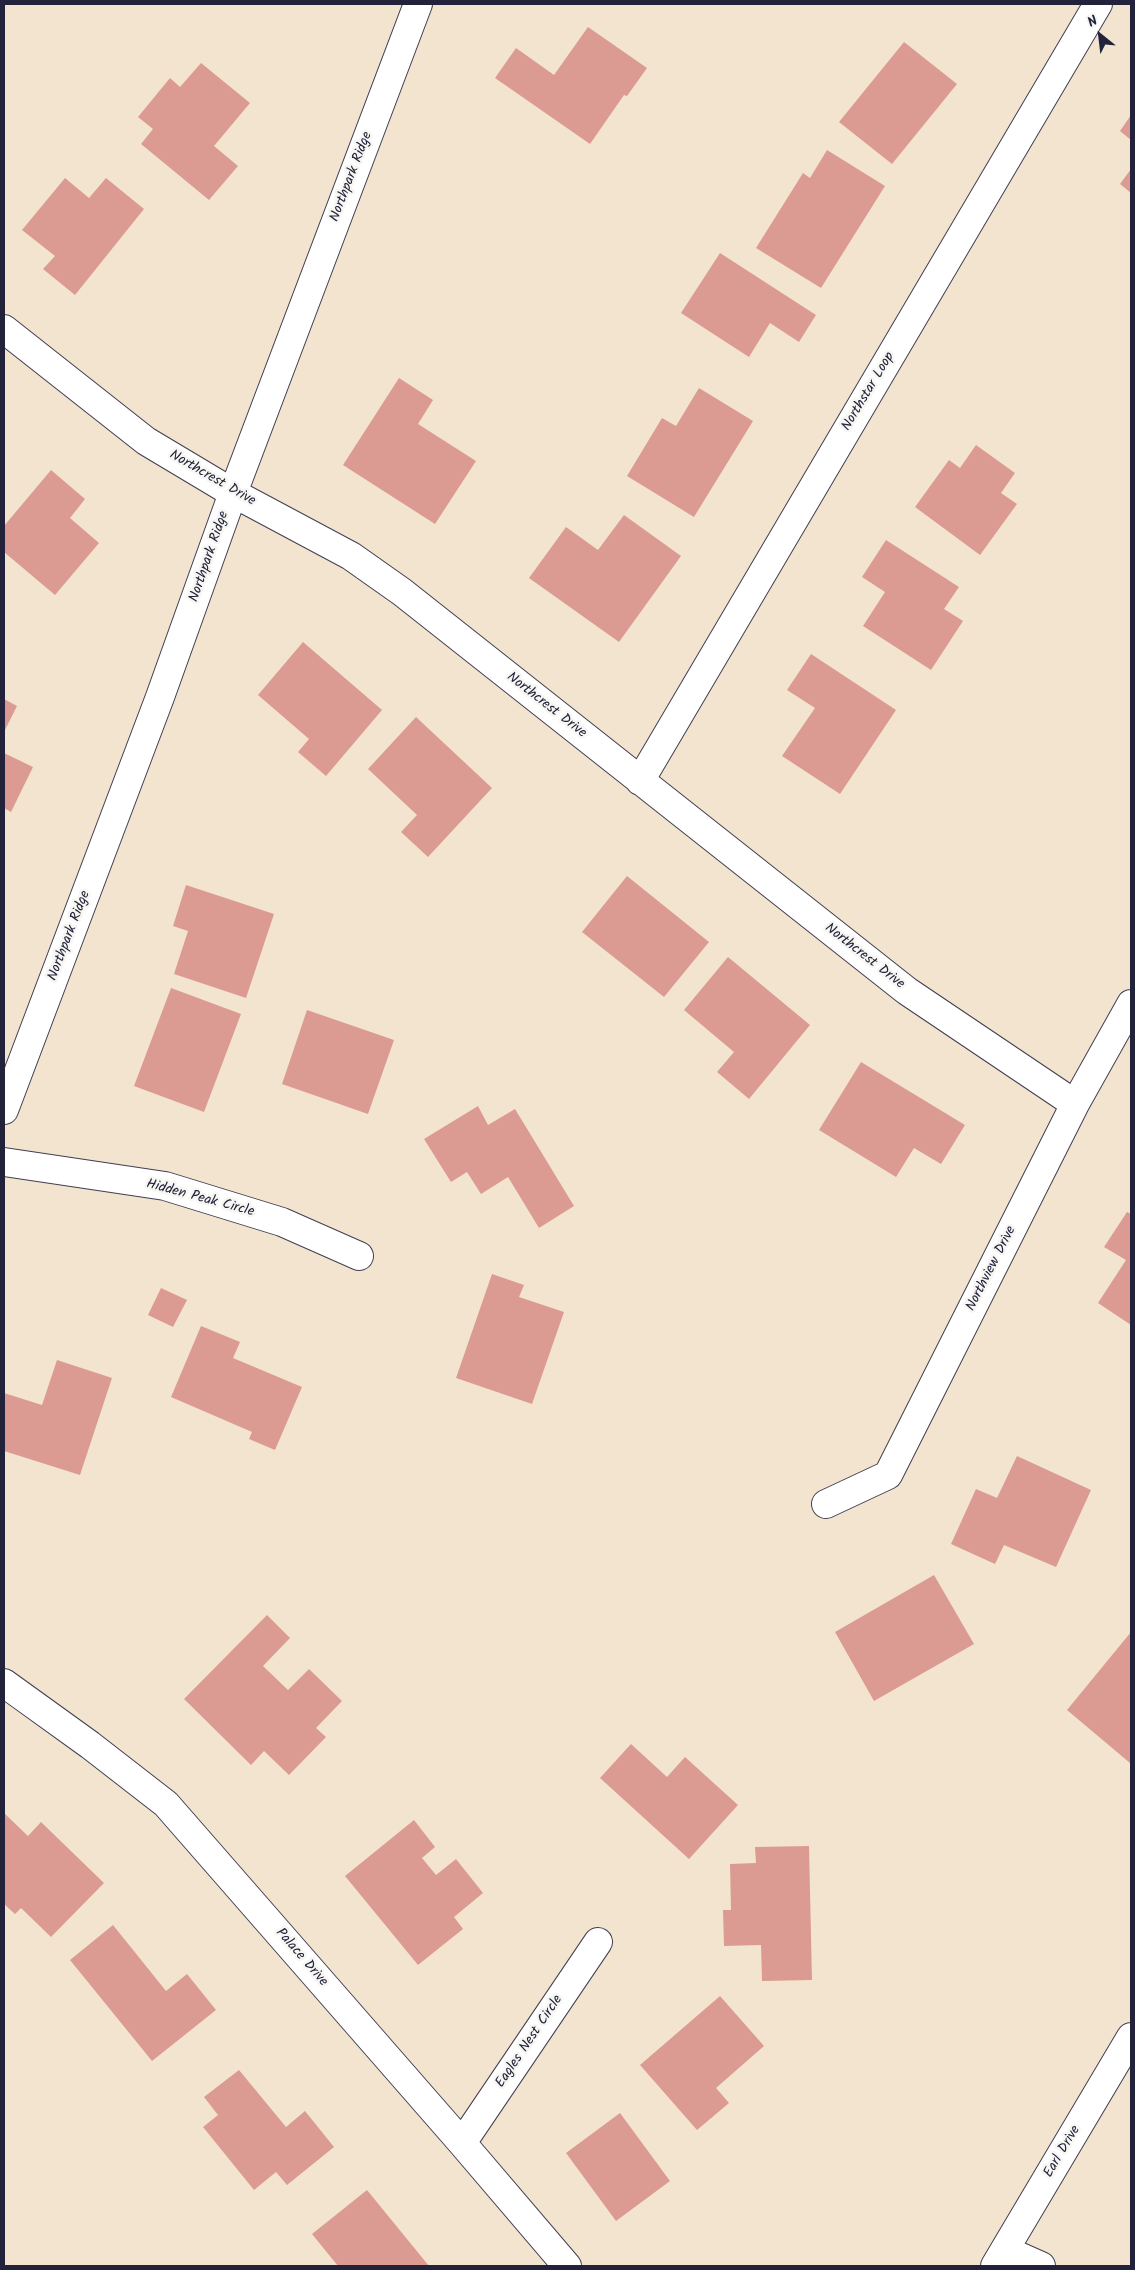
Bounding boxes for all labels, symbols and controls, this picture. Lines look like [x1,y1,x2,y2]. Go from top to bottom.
north arrow [1075,10,1125,60]
text: N [1084,10,1102,34]
street label: Northpark Ridge [327,130,377,224]
street label: Northstar Loop [839,350,899,434]
street label: Northcrest Drive [166,448,258,510]
street label: Northpark Ridge [187,509,233,605]
street label: Northcrest Drive [503,670,589,742]
street label: Northpark Ridge [45,889,95,983]
street label: Northcrest Drive [821,921,907,993]
street label: Hidden Peak Circle [144,1177,256,1221]
street label: Northview Drive [963,1224,1021,1314]
street label: Palace Drive [271,1926,331,1990]
street label: Eagles Nest Circle [493,1993,567,2091]
street label: Earl Drive [1041,2123,1085,2181]

